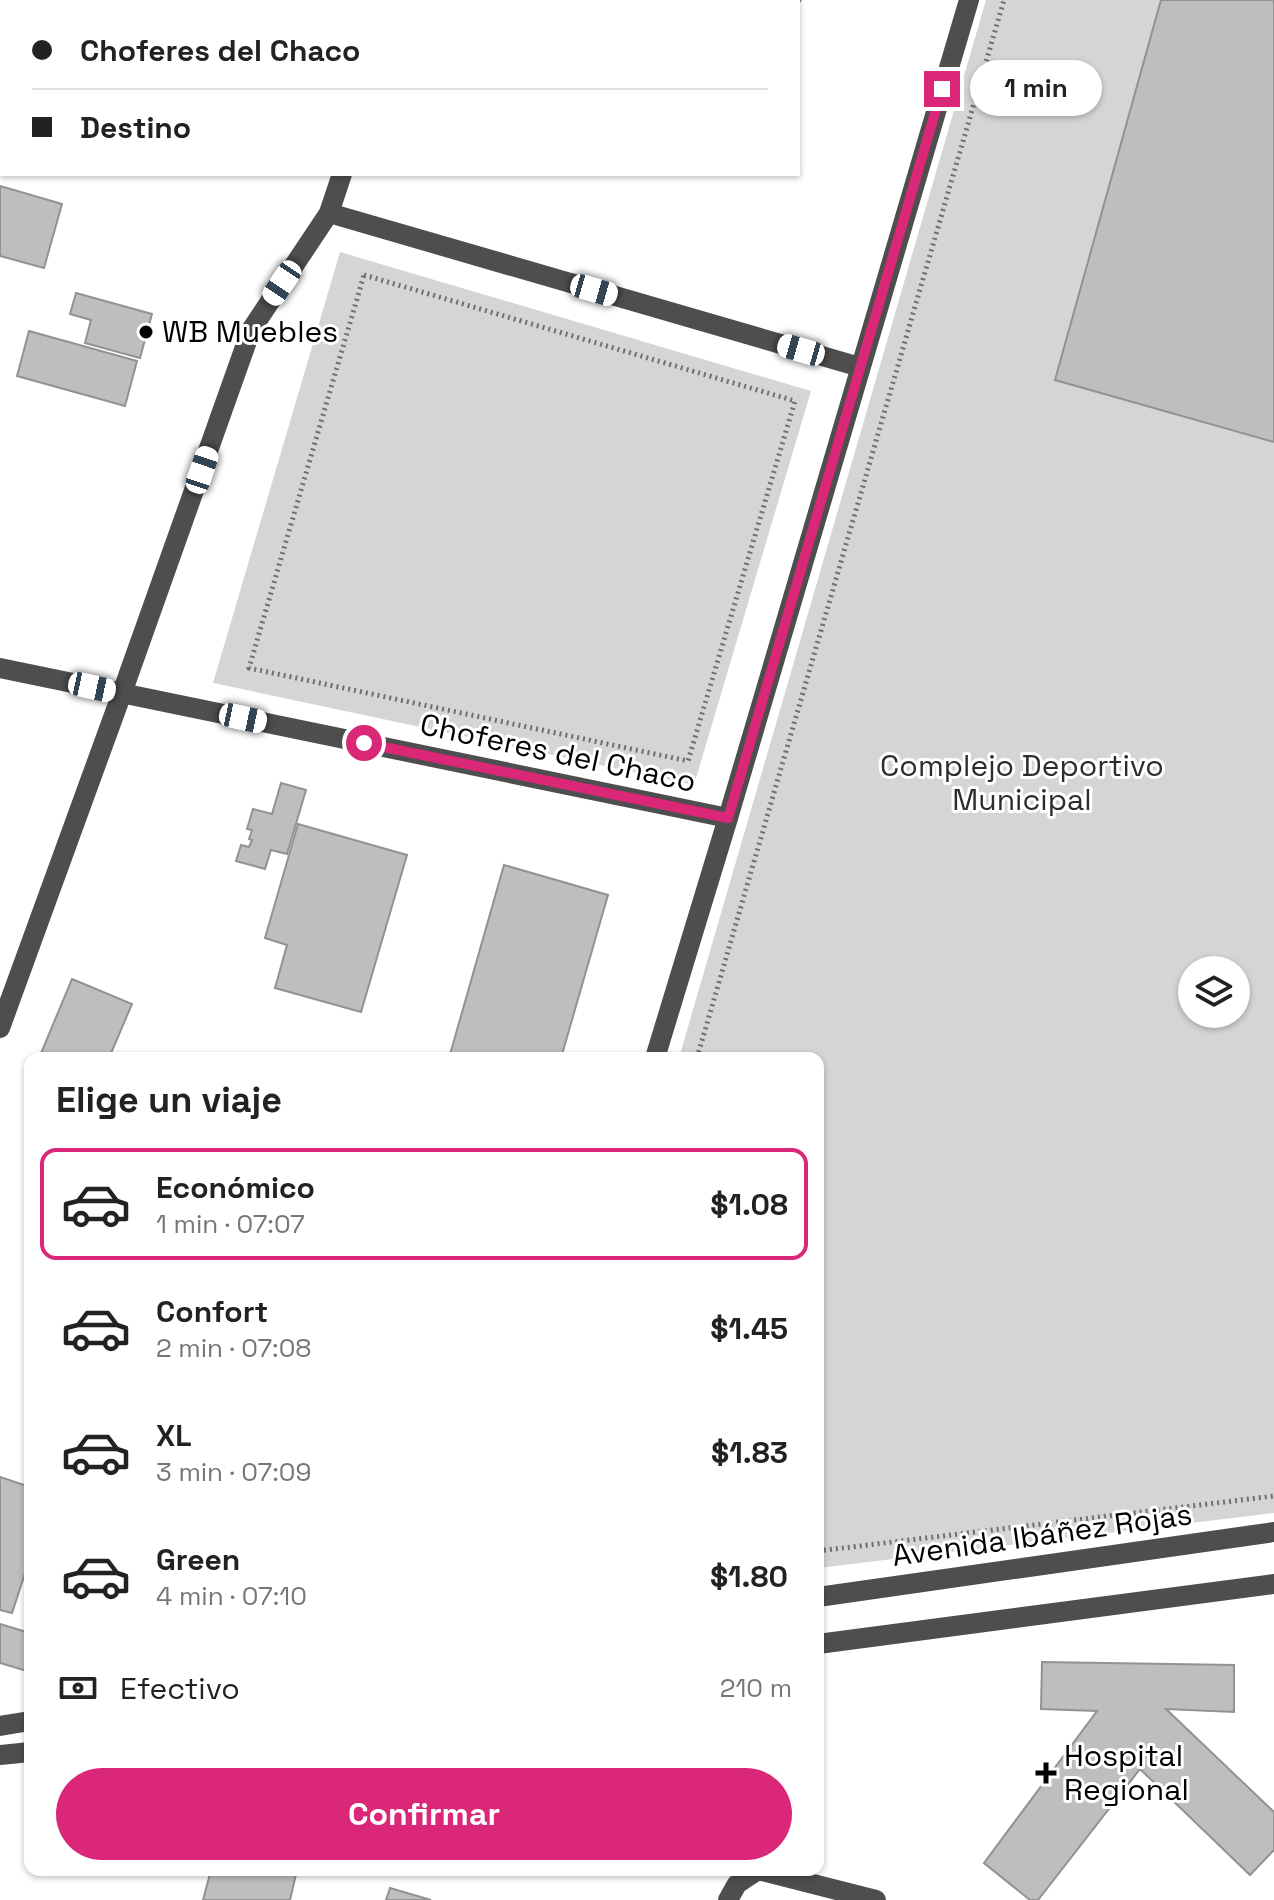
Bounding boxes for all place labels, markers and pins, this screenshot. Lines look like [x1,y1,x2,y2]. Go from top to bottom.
place label: WB Muebles [162,312,338,351]
marker: WB Muebles [137,323,155,341]
place label: Hospital Regional [1064,1736,1189,1809]
marker: Hospital Regional [1035,1762,1057,1784]

